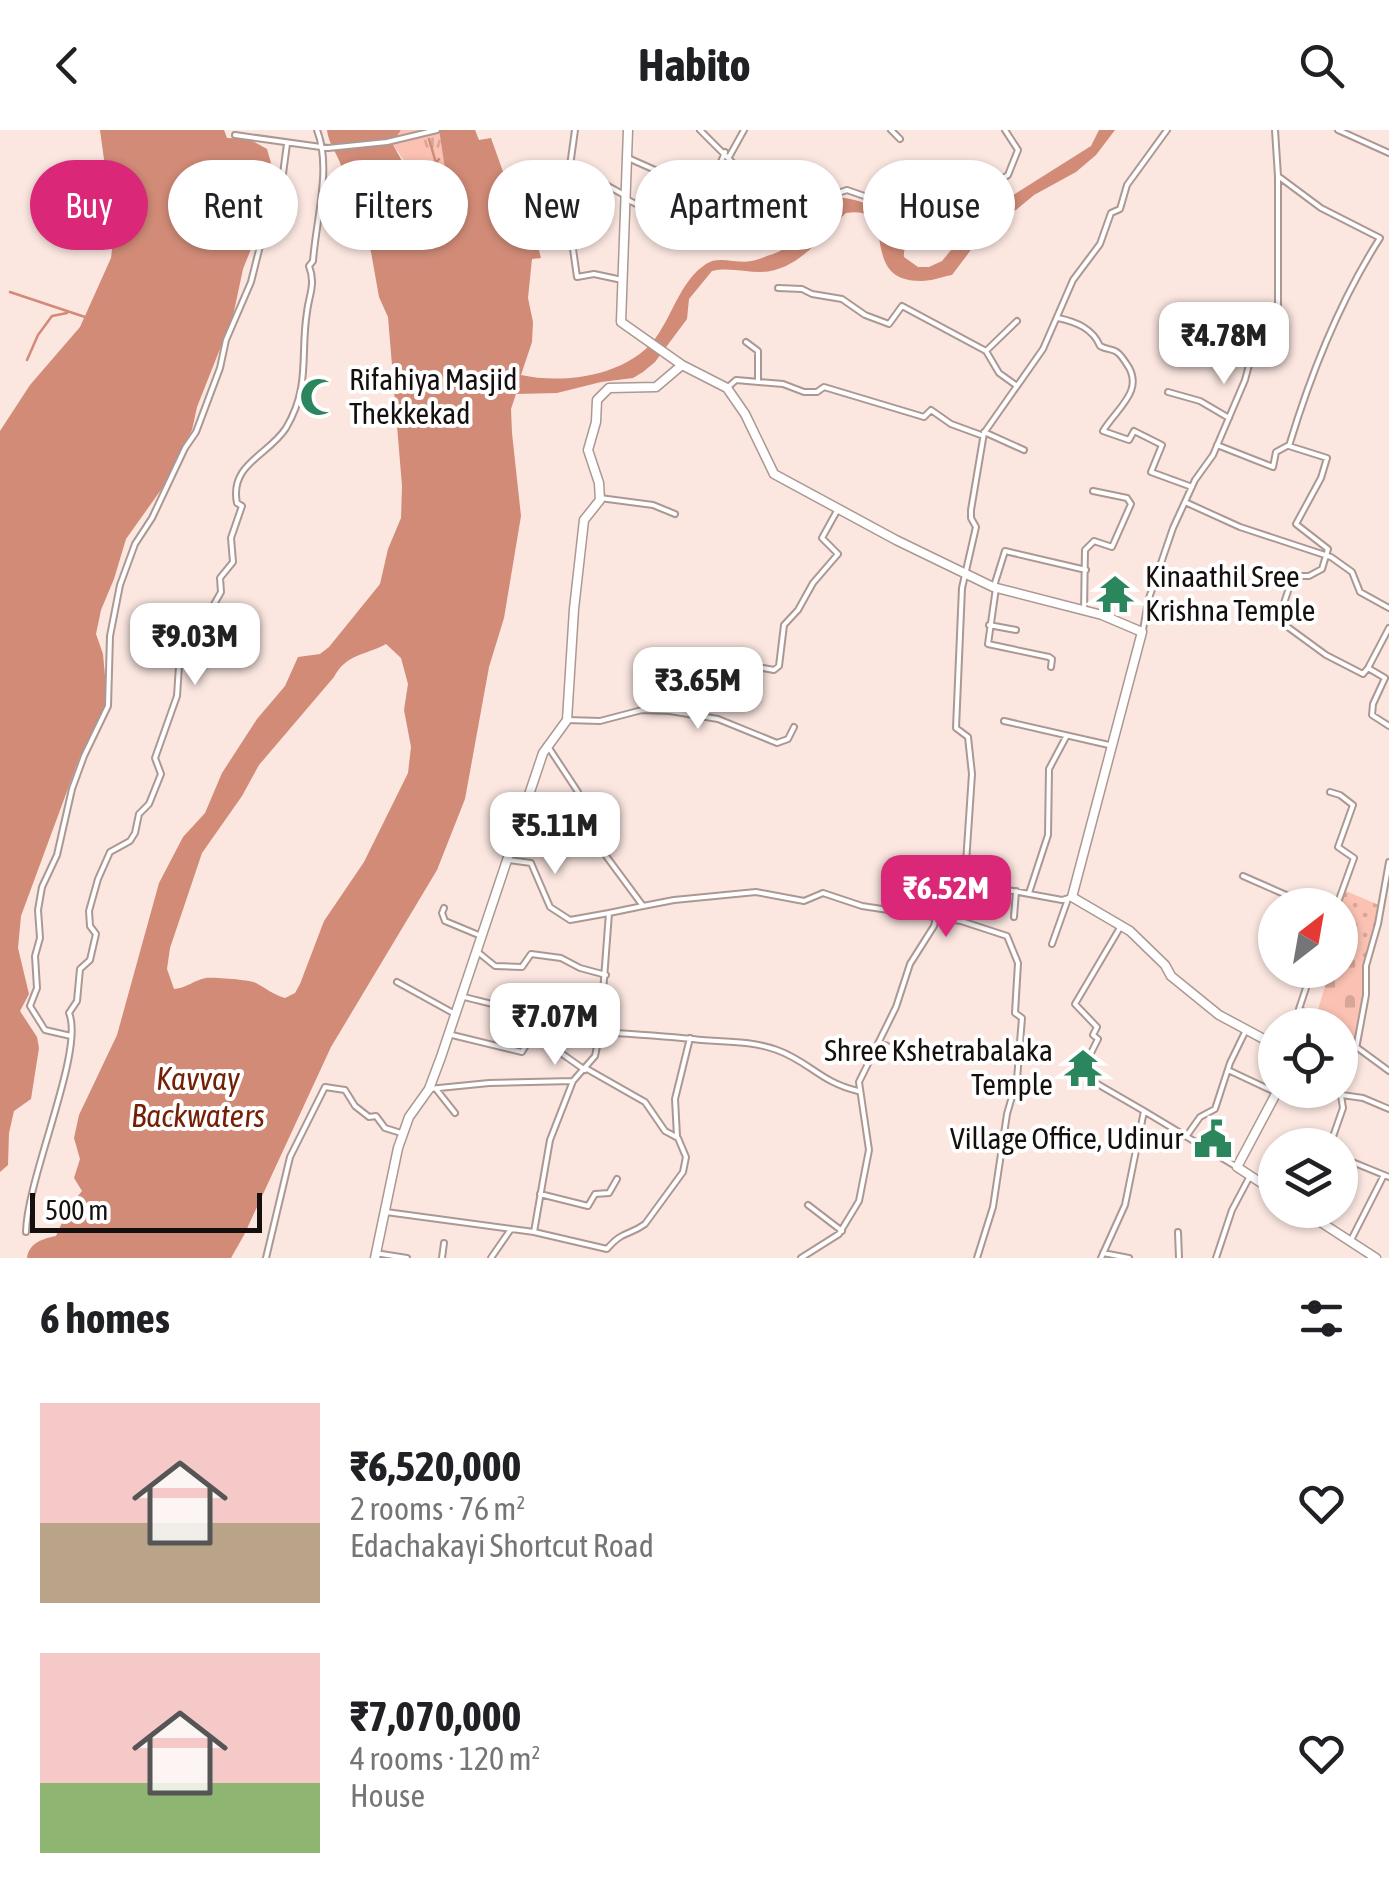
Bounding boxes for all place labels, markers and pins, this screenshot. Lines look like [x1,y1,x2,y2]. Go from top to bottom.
pin: ₹4.78M [1143,302,1305,387]
place label: Rifahiya Masjid Thekkekad [349,362,517,430]
mosque icon: Rifahiya Masjid Thekkekad [298,376,340,418]
place label: Kinaathil Sree Krishna Temple [1145,559,1315,627]
temple icon: Kinaathil Sree Krishna Temple [1094,573,1136,615]
pin: ₹9.03M [114,603,276,688]
pin: ₹3.65M [617,647,779,732]
pin: ₹5.11M [474,792,636,877]
pin: ₹6.52M [865,855,1027,940]
pin: ₹7.07M [474,983,636,1068]
place label: Shree Kshetrabalaka Temple [824,1033,1053,1101]
temple icon: Shree Kshetrabalaka Temple [1062,1047,1104,1089]
public building icon: Village Office, Udinur [1192,1118,1234,1160]
place label: Village Office, Udinur [950,1121,1184,1155]

